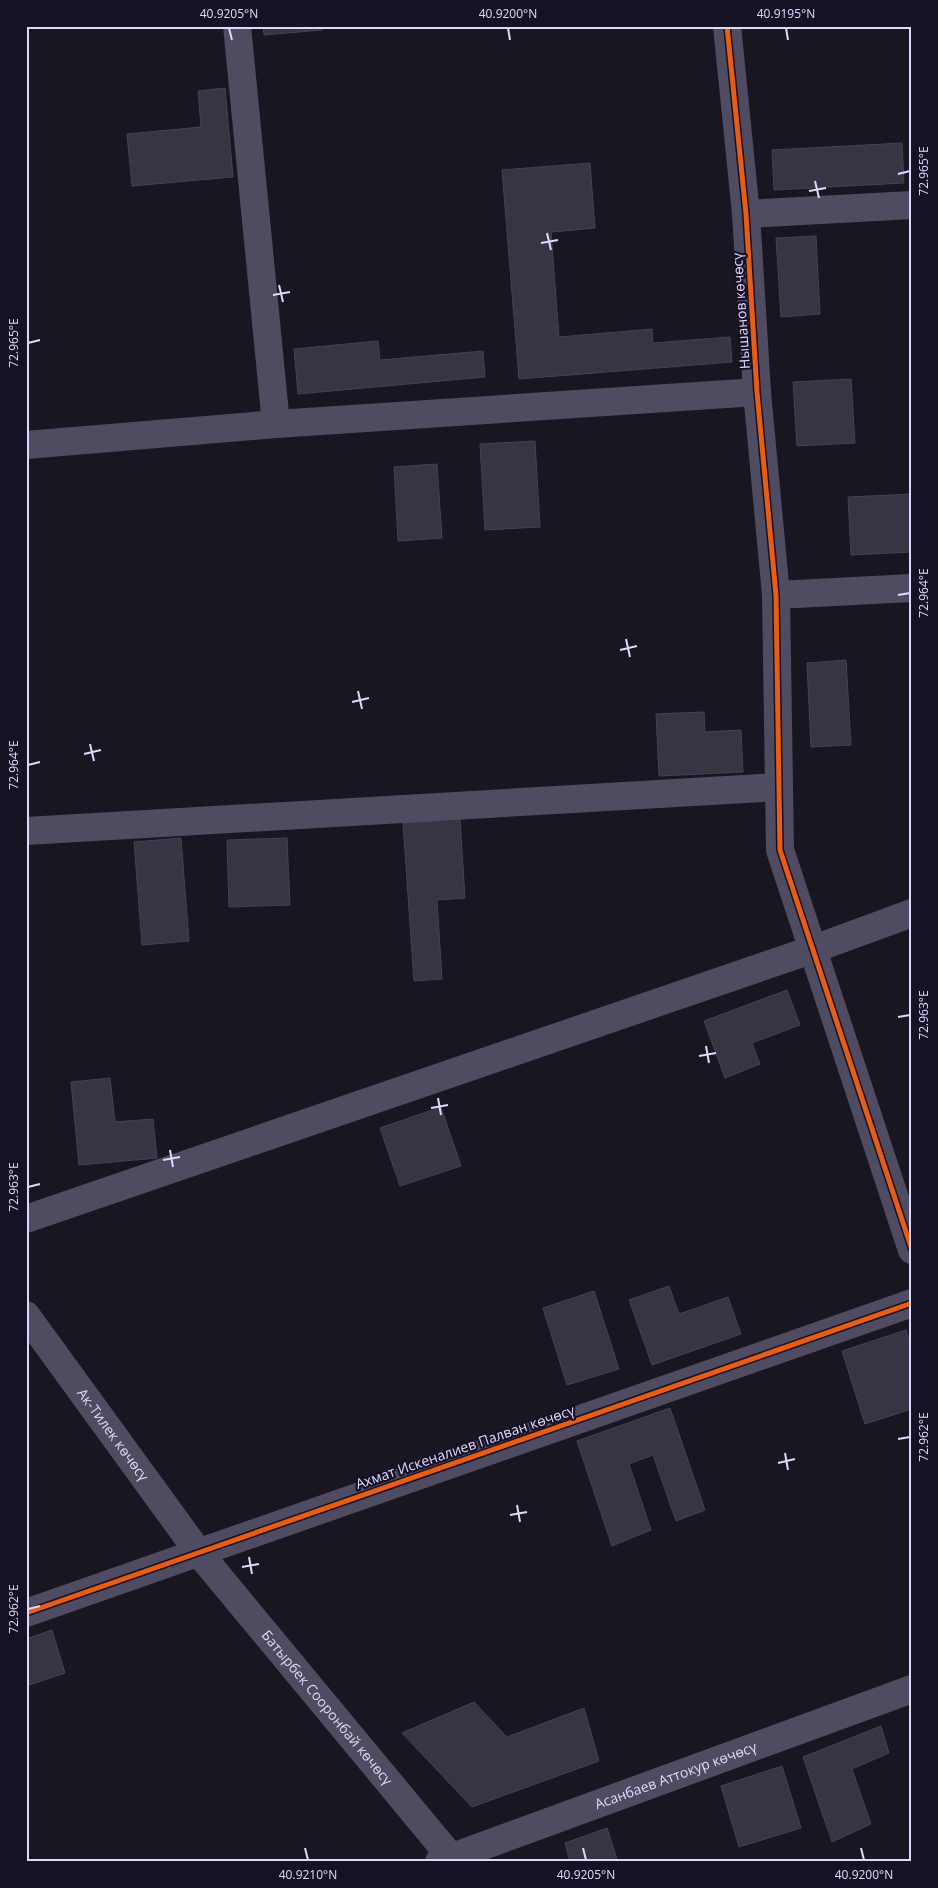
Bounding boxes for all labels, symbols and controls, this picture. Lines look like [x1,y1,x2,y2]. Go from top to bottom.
text: 40.9205°N [200,5,258,22]
text: 40.9200°N [479,5,537,22]
text: 40.9195°N [757,5,815,22]
text: 72.965°E [915,146,932,196]
street label: Нышанов көчөсү [727,252,754,370]
text: 72.965°E [5,318,22,368]
text: 72.964°E [915,568,932,618]
text: 72.964°E [5,740,22,790]
text: 72.963°E [915,990,932,1040]
text: 72.963°E [5,1162,22,1212]
street label: Ак-Тилек көчөсү [73,1384,154,1485]
street label: Ахмат Искеналиев Палван көчөсү [353,1400,577,1493]
text: 72.962°E [915,1412,932,1462]
text: 72.962°E [5,1584,22,1634]
street label: Батырбек Сооронбай көчөсү [258,1626,397,1789]
street label: Асанбаев Аттокур көчөсү [592,1737,759,1813]
text: 40.9210°N [279,1866,337,1883]
text: 40.9205°N [557,1866,615,1883]
text: 40.9200°N [835,1866,893,1883]

